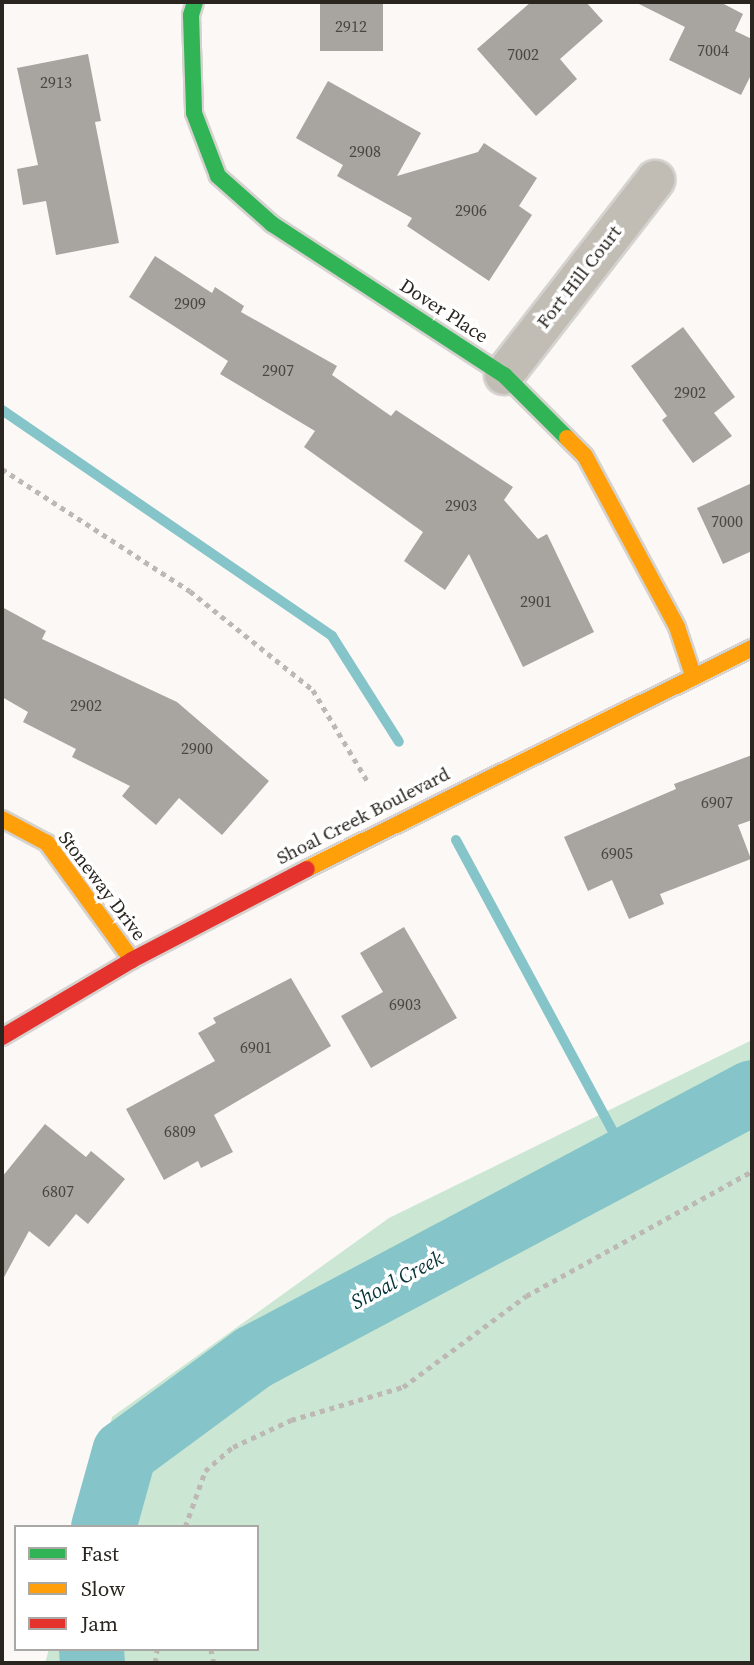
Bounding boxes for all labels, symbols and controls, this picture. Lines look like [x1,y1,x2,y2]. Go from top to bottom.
house number: 2912 [335,16,367,36]
house number: 7004 [697,40,729,60]
house number: 7002 [507,44,539,64]
house number: 2913 [40,72,72,92]
house number: 2908 [349,141,381,161]
house number: 2906 [455,200,487,220]
street label: Fort Hill Court [532,221,626,333]
street label: Dover Place [396,274,492,348]
house number: 2909 [174,293,206,313]
house number: 2907 [262,360,294,380]
house number: 2902 [674,382,706,402]
house number: 2903 [445,495,477,515]
house number: 7000 [711,511,743,531]
house number: 2901 [520,591,552,611]
house number: 2902 [70,695,102,715]
house number: 2900 [181,738,213,758]
street label: Shoal Creek Boulevard [273,763,453,869]
house number: 6907 [701,792,733,812]
street label: Stoneway Drive [54,827,150,945]
house number: 6905 [601,843,633,863]
house number: 6903 [389,994,421,1014]
house number: 6901 [240,1037,272,1057]
house number: 6809 [164,1121,196,1141]
house number: 6807 [42,1181,74,1201]
water label: Shoal Creek [347,1245,447,1315]
legend [14,1525,259,1651]
text: Fast [81,1539,119,1568]
text: Slow [81,1574,125,1603]
text: Jam [81,1609,118,1638]

